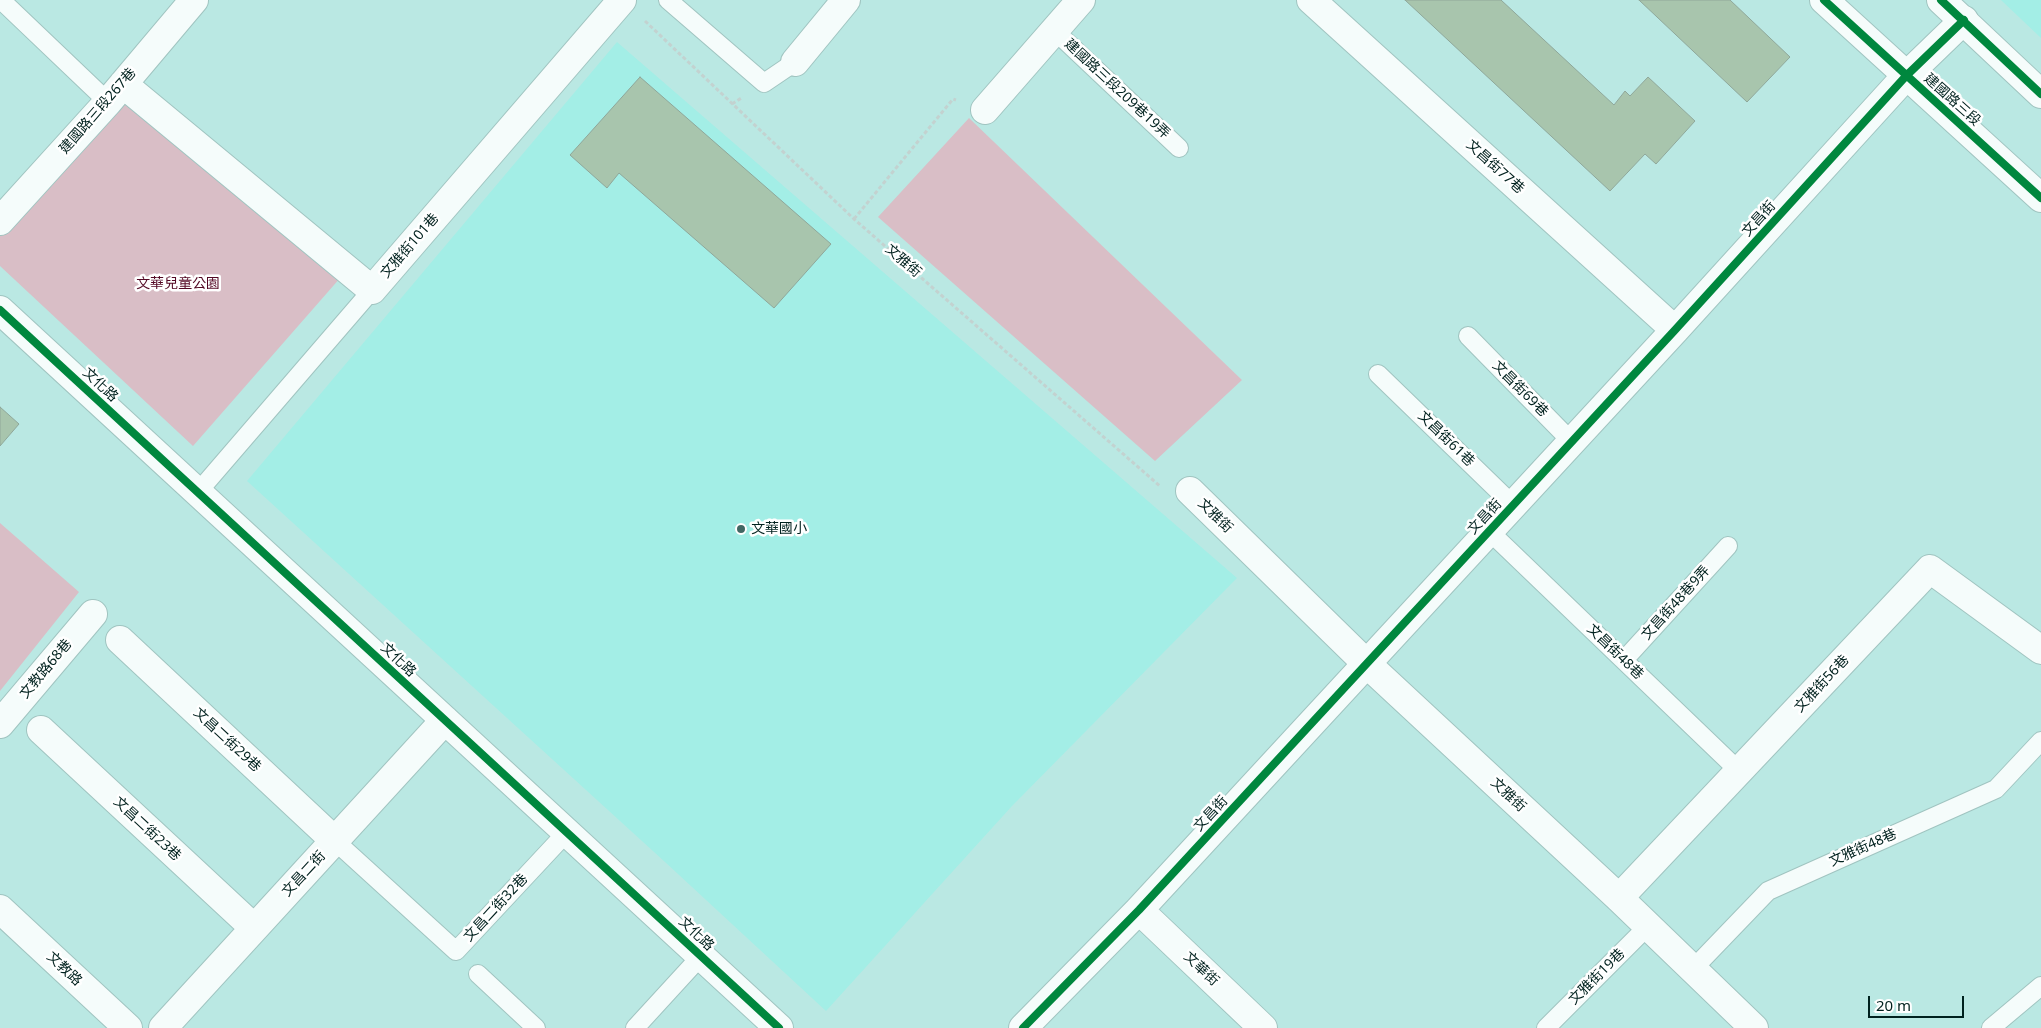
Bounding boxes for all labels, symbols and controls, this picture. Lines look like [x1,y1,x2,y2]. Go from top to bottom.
street label: 建國路三段209巷19弄 [1061,36,1173,142]
street label: 建國路三段267巷 [56,65,140,157]
street label: 建國路三段 [1920,70,1984,130]
street label: 文昌街77巷 [1463,137,1527,197]
street label: 文昌街 [1739,198,1779,240]
street label: 文雅街101巷 [377,210,443,282]
street label: 文雅街 [882,241,924,281]
park label: 文華兒童公園 [136,276,220,292]
street label: 文昌街69巷 [1489,358,1551,420]
street label: 文化路 [79,365,121,405]
street label: 文昌街61巷 [1414,408,1478,470]
street label: 文雅街 [1194,495,1236,537]
street label: 文昌街 [1465,496,1505,538]
place label: 文華國小 [751,521,807,537]
marker: 文華國小 [735,523,747,535]
street label: 文昌街48巷9弄 [1638,562,1714,644]
street label: 文昌街48巷 [1583,621,1647,683]
street label: 文教路68巷 [16,636,76,702]
street label: 文化路 [377,640,419,680]
street label: 文雅街56巷 [1791,652,1853,716]
street label: 文昌二街29巷 [190,705,264,775]
street label: 文雅街 [1487,775,1529,815]
street label: 文昌街 [1191,793,1231,835]
street label: 文昌二街23巷 [110,794,184,864]
street label: 文雅街48巷 [1827,826,1899,870]
street label: 文昌二街 [279,848,329,900]
street label: 文昌二街32巷 [461,871,531,945]
street label: 文化路 [675,914,717,954]
street label: 文雅街19巷 [1566,946,1628,1008]
street label: 文教路 [43,949,85,989]
street label: 文華街 [1180,949,1222,989]
scale bar [1871,986,1967,1018]
text: 20 m [1876,995,1911,1015]

